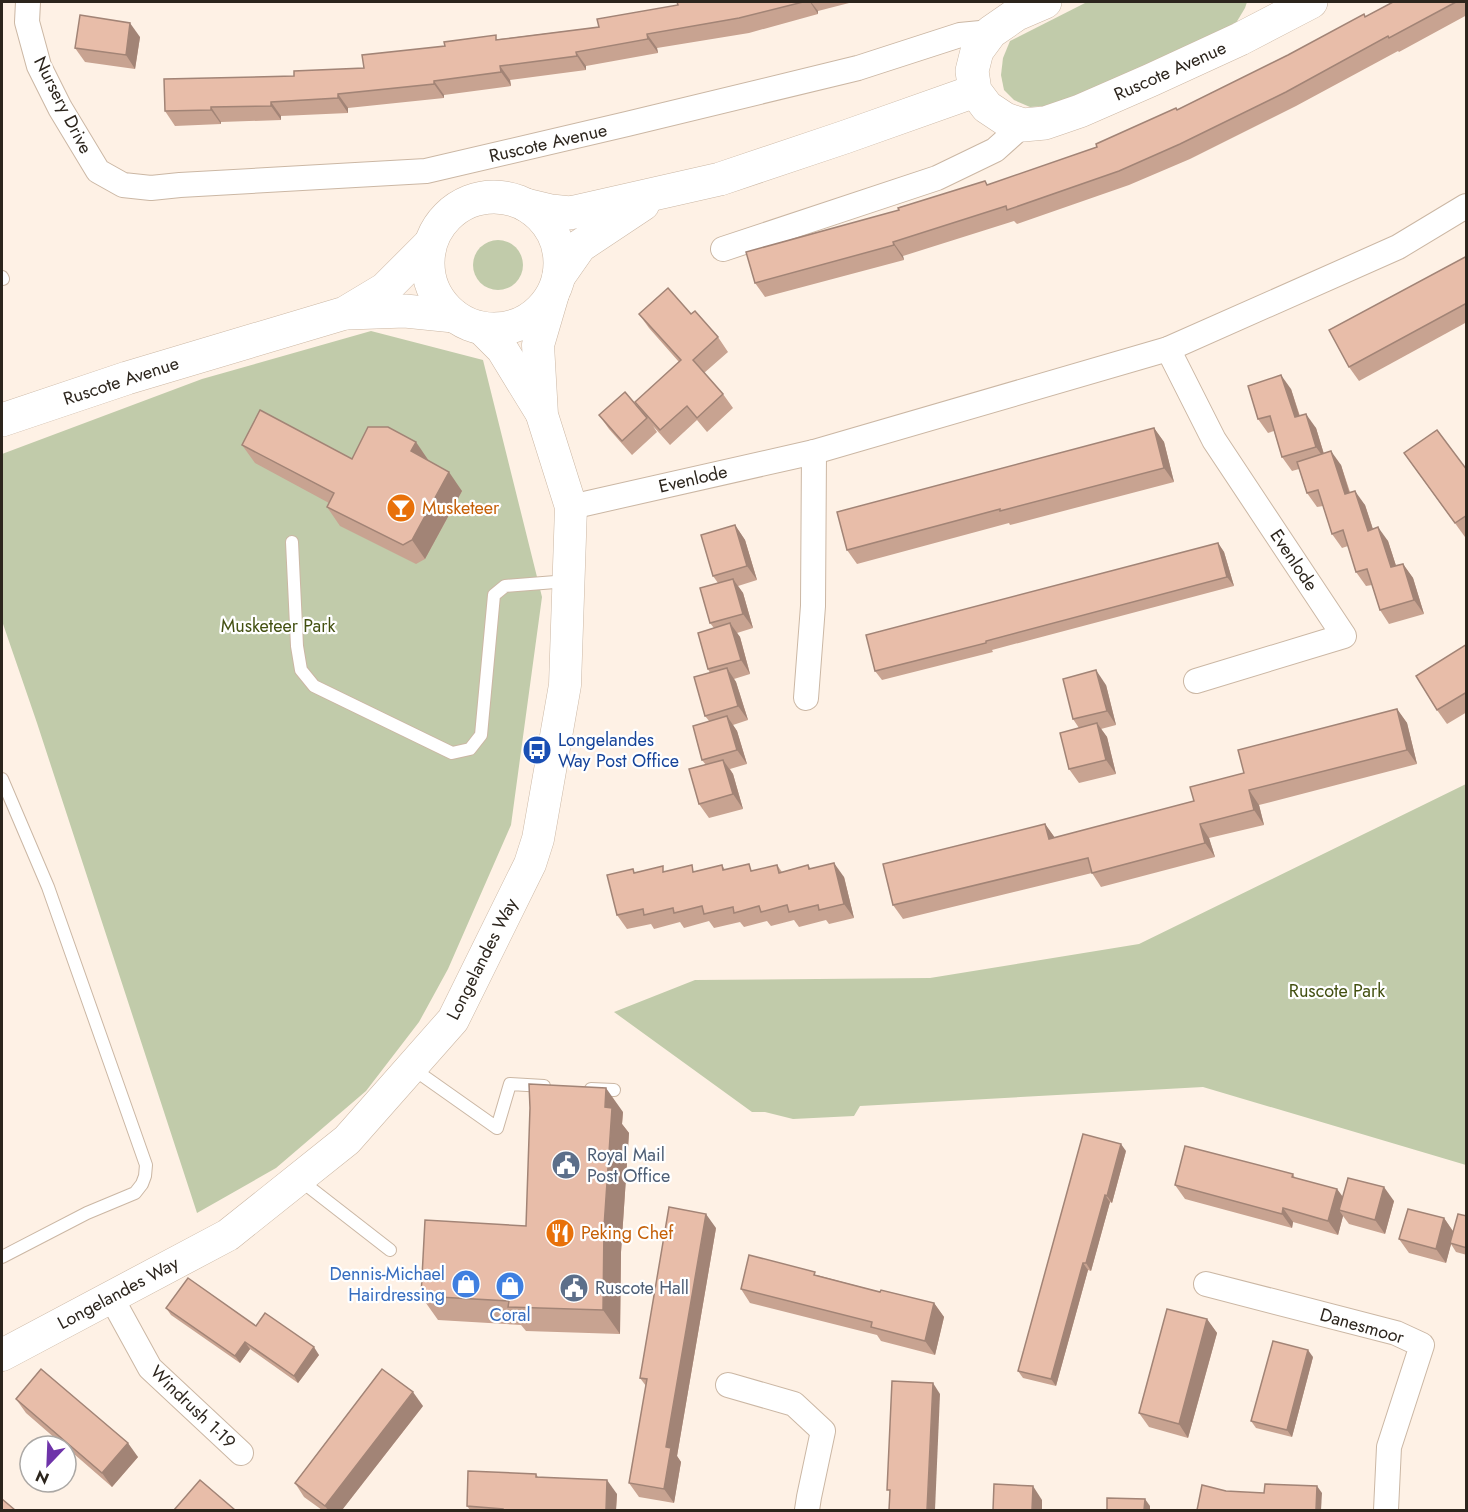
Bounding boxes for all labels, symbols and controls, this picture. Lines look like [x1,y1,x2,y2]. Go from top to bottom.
street label: Ruscote Avenue [1110,35,1230,107]
street label: Nursery Drive [27,52,99,158]
street label: Ruscote Avenue [486,117,610,169]
street label: Ruscote Avenue [60,350,182,412]
street label: Evenlode [656,458,730,500]
bar icon: Musketeer [385,492,417,524]
place label: Musketeer [422,495,500,521]
street label: Evenlode [1264,524,1324,596]
park label: Musketeer Park [221,613,335,639]
place label: Longelandes Way Post Office [558,727,679,774]
bus stop icon: Longelandes Way Post Office [521,734,553,766]
street label: Longelandes Way [440,893,524,1025]
park label: Ruscote Park [1289,978,1385,1004]
place label: Royal Mail Post Office [587,1142,670,1189]
public building icon: Royal Mail Post Office [550,1149,582,1181]
restaurant icon: Peking Chef [544,1217,576,1249]
place label: Peking Chef [581,1220,674,1246]
street label: Longelandes Way [53,1250,183,1336]
place label: Dennis-Michael Hairdressing [329,1261,445,1308]
shop icon: Dennis-Michael Hairdressing [450,1268,482,1300]
shop icon: Coral [494,1270,526,1302]
public building icon: Ruscote Hall [558,1272,590,1304]
place label: Ruscote Hall [595,1275,689,1301]
place label: Coral [489,1302,531,1328]
street label: Danesmoor [1317,1302,1408,1351]
street label: Windrush 1-19 [144,1359,242,1455]
north arrow [18,1434,78,1494]
text: N [32,1464,53,1490]

